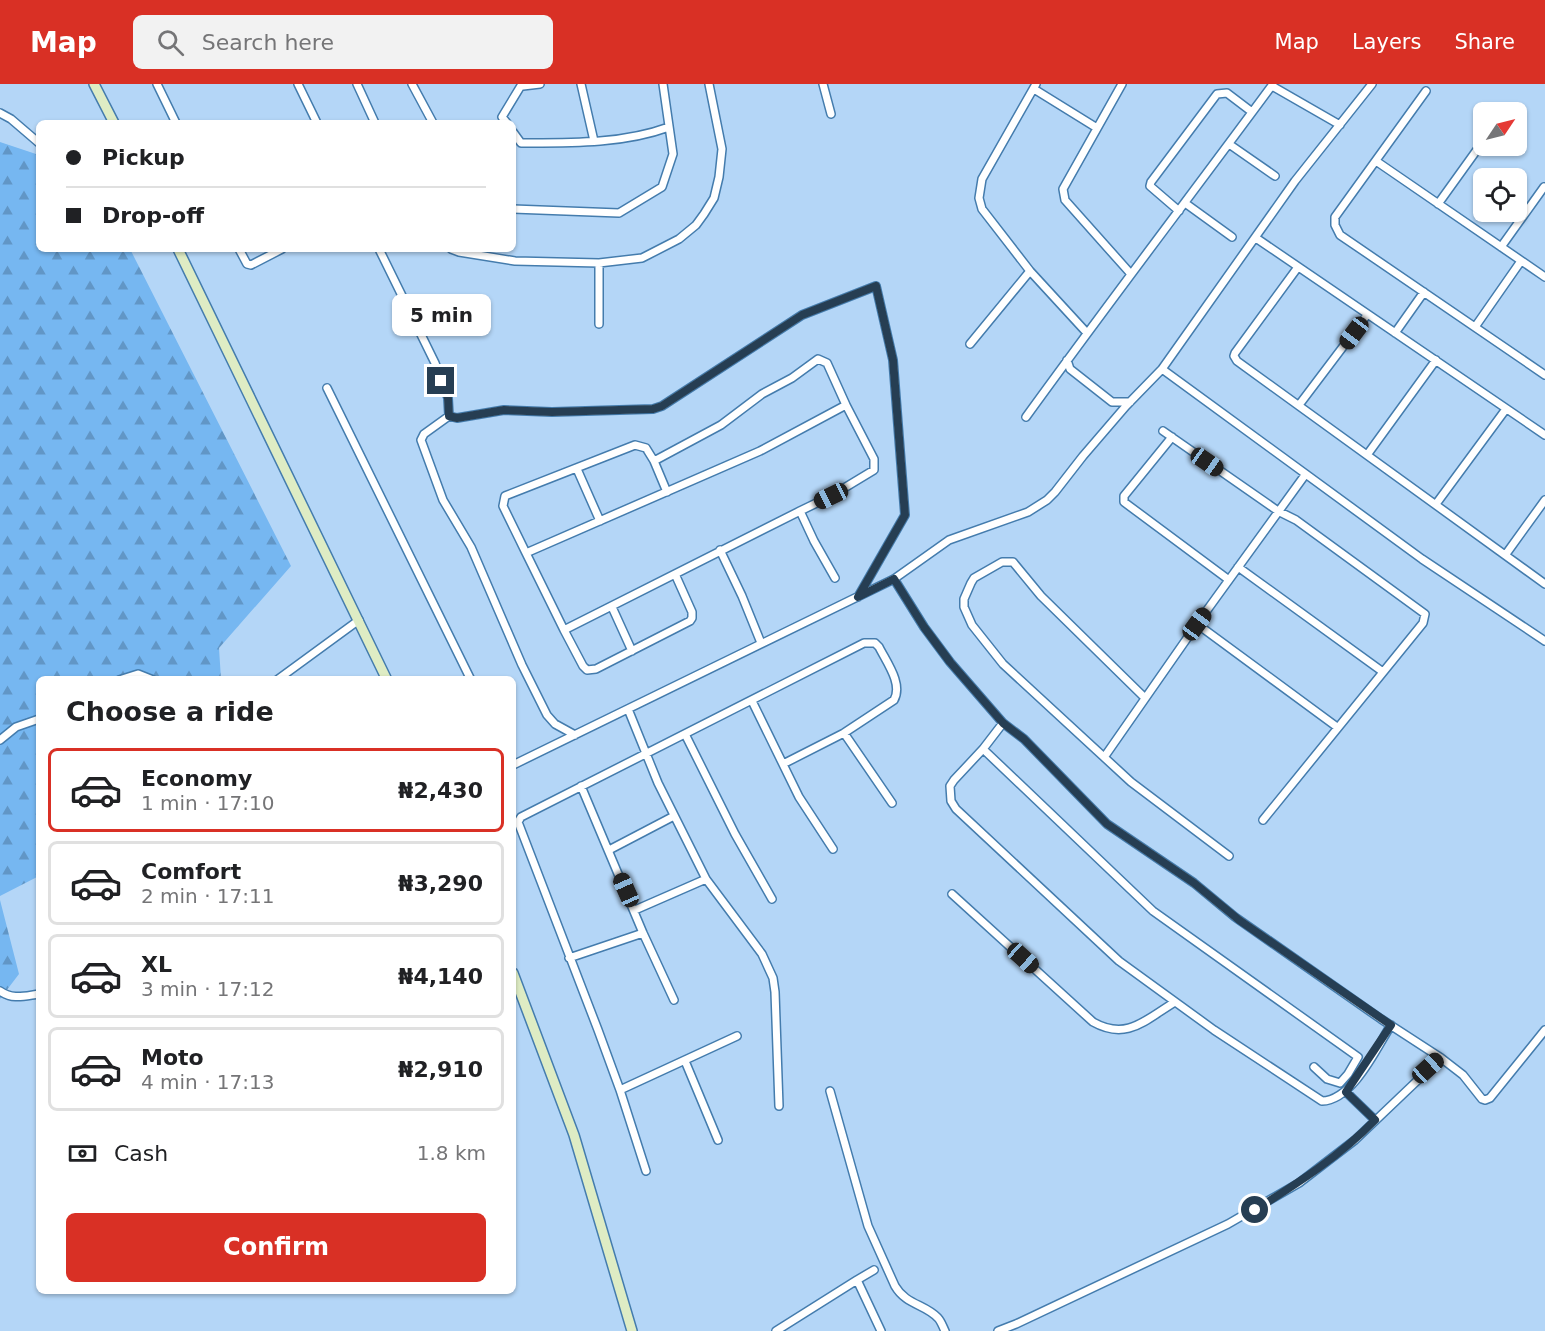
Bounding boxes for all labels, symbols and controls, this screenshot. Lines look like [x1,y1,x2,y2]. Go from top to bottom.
search box [133,15,553,69]
text: Map [30,26,97,59]
icon: search [154,26,187,59]
text: Search here [202,30,334,55]
text: Map [1275,30,1319,54]
text: Layers [1352,30,1421,54]
text: Share [1454,30,1515,54]
north arrow [1473,102,1527,156]
map controls [1473,102,1527,222]
text: Pickup [102,145,185,170]
button: locate [1473,168,1527,222]
text: Drop-off [102,203,204,228]
callout: 5 min [392,294,490,336]
text: 5 min [410,303,473,327]
car [1336,313,1372,353]
route end [427,367,454,394]
car [1187,444,1227,480]
car [811,480,851,512]
car [1179,604,1215,644]
text: Choose a ride [66,696,274,727]
icon: car [69,763,123,817]
text: Economy [141,766,252,791]
text: ₦2,430 [398,778,483,803]
text: 1 min · 17:10 [141,791,275,815]
icon: car [69,856,123,910]
text: Comfort [141,859,241,884]
car [610,870,642,910]
text: ₦3,290 [398,871,483,896]
text: 2 min · 17:11 [141,884,275,908]
car [1004,939,1042,977]
icon: car [69,949,123,1003]
text: XL [141,952,172,977]
text: ₦4,140 [398,964,483,989]
text: 3 min · 17:12 [141,977,275,1001]
icon: car [69,1042,123,1096]
text: Moto [141,1045,204,1070]
car [1409,1049,1447,1087]
text: ₦2,910 [398,1057,483,1082]
text: 4 min · 17:13 [141,1070,275,1094]
icon: cash [66,1137,99,1170]
text: Cash [114,1141,168,1166]
text: 1.8 km [417,1141,486,1165]
route start [1241,1196,1268,1223]
button: Confirm [66,1213,486,1282]

